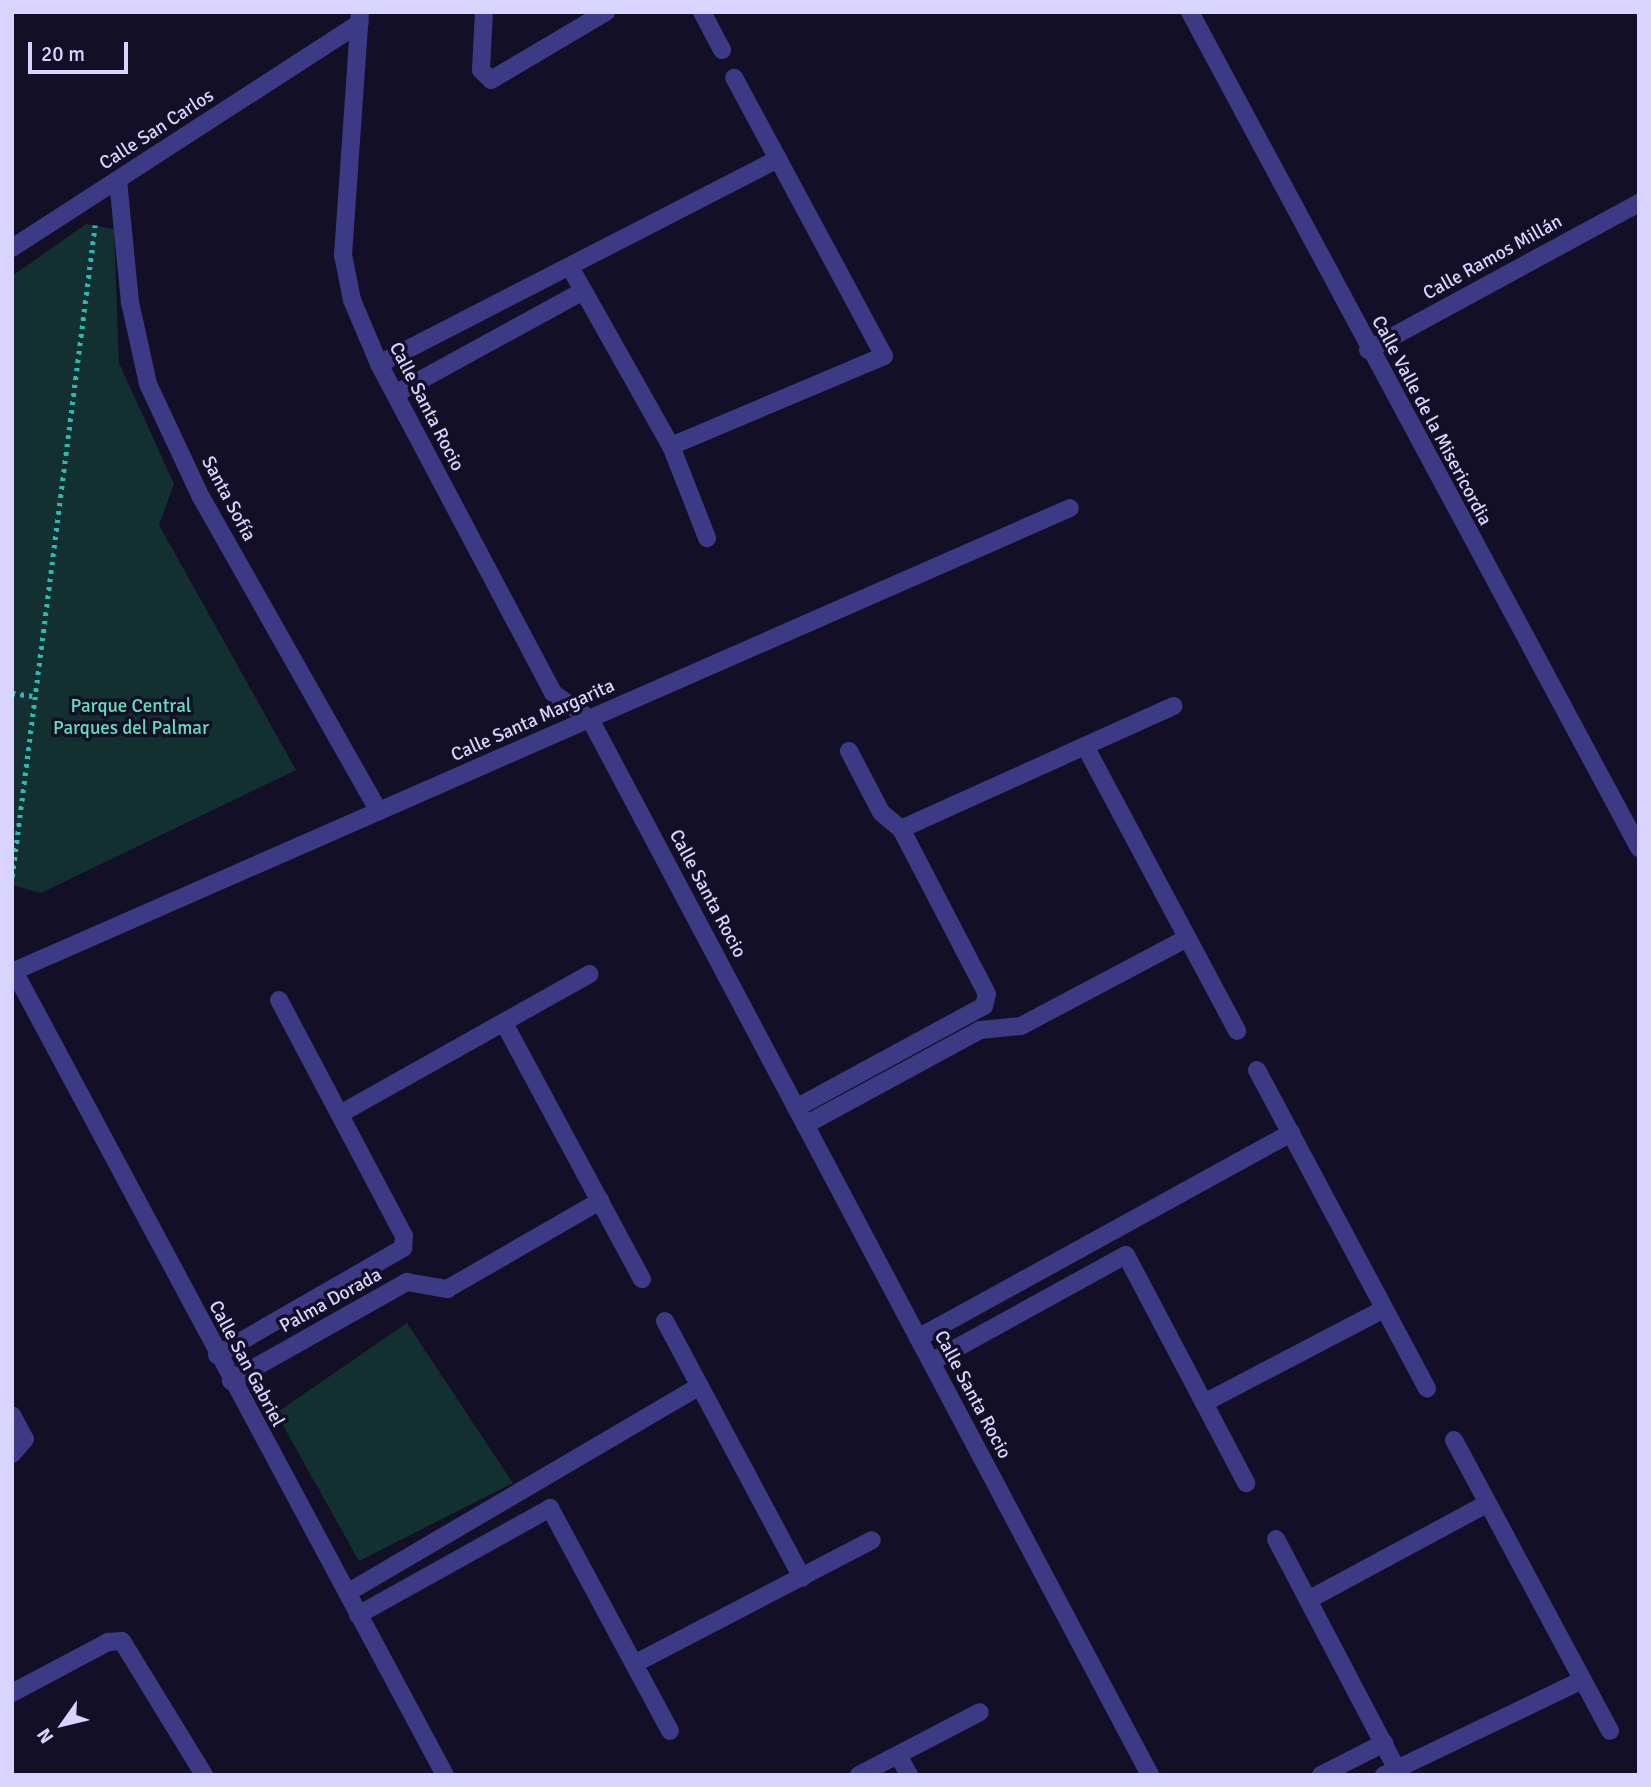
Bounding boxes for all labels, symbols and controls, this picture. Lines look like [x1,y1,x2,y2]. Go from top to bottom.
scale bar [32,28,131,72]
text: 20 m [41,41,85,67]
street label: Calle San Carlos [96,85,218,175]
street label: Calle Ramos Millán [1420,210,1566,306]
street label: Calle Valle de la Misericordia [1366,312,1496,530]
street label: Calle Santa Rocio [384,339,468,475]
street label: Santa Sofía [196,452,260,546]
street label: Calle Santa Margarita [448,675,618,767]
park label: Parque Central Parques del Palmar [53,696,209,740]
street label: Calle Santa Rocio [664,826,750,962]
street label: Palma Dorada [276,1264,386,1338]
street label: Calle San Gabriel [203,1297,289,1431]
street label: Calle Santa Rocio [929,1327,1015,1463]
north arrow [28,1689,98,1759]
text: N [32,1724,59,1748]

